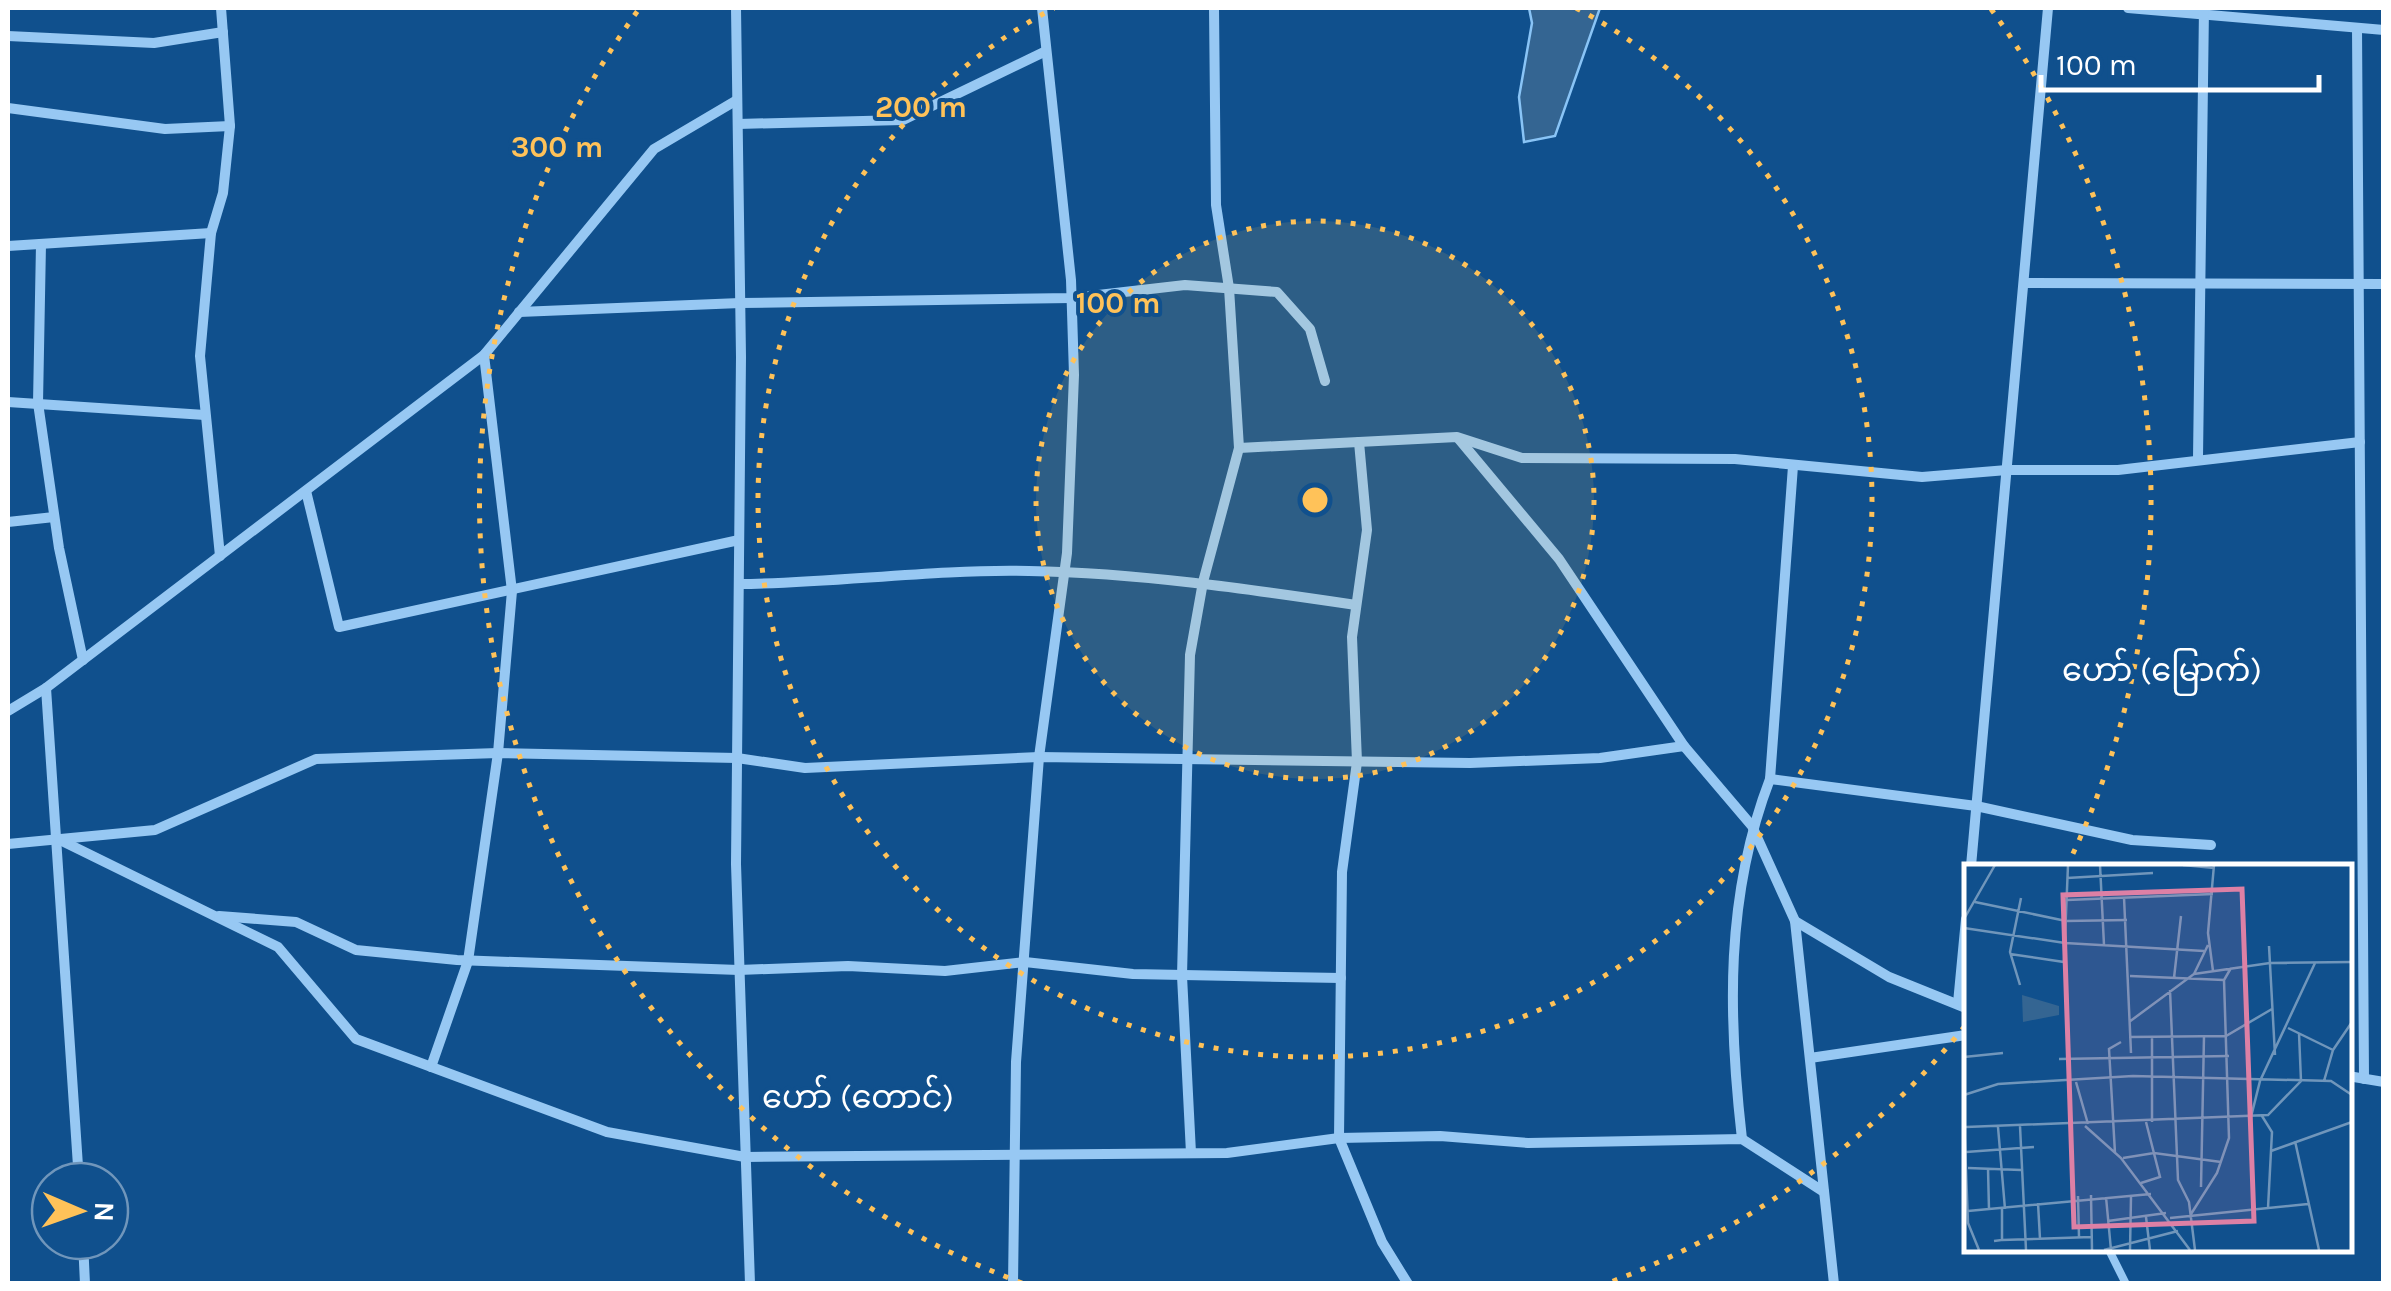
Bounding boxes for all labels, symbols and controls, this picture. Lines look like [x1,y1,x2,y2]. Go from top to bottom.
scale bar [2041,30,2318,92]
text: 100 m [2056,47,2137,83]
text: 200 m [875,89,967,125]
text: 300 m [511,129,603,165]
text: 100 m [1076,285,1160,321]
centre of rings [1297,482,1333,518]
district label: ဟော် (မြောက်) [2062,647,2262,696]
inset map [1964,864,2351,1251]
district label: ဟော် (တောင်) [762,1074,954,1116]
north arrow [30,1161,130,1261]
text: N [88,1201,121,1222]

